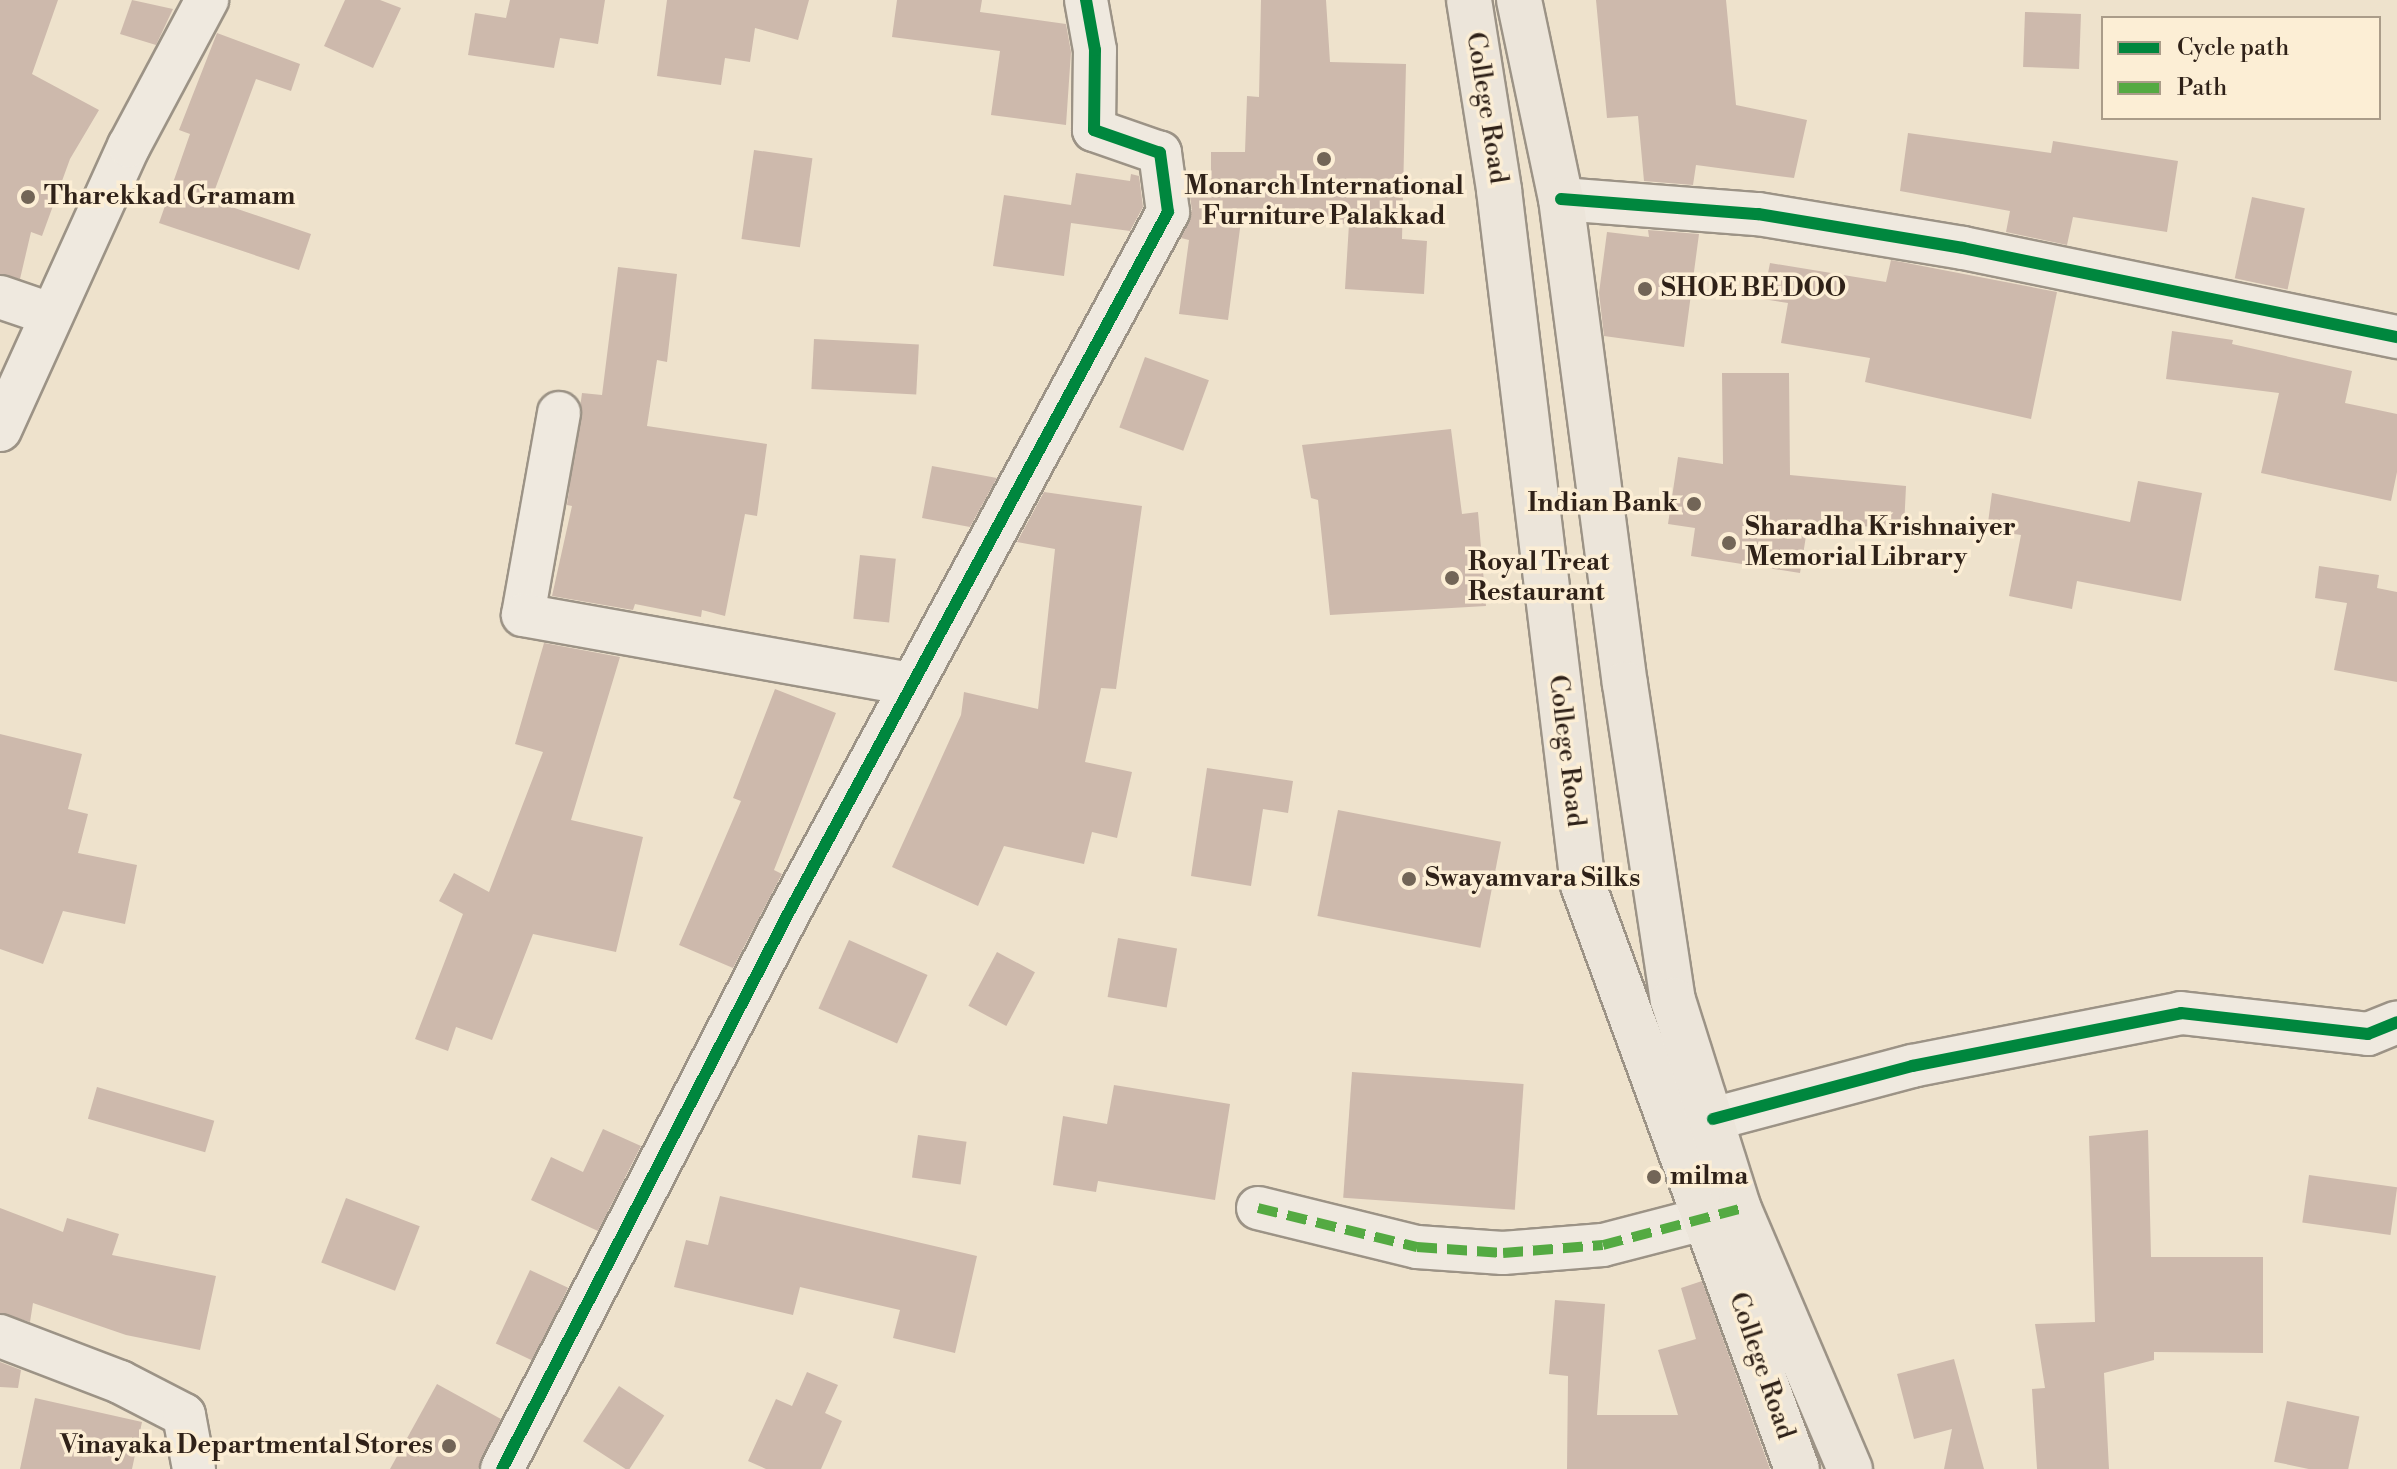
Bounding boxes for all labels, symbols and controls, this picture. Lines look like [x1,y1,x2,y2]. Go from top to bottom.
legend [2101,16,2381,120]
street label: College Road [1459,30,1513,186]
text: Cycle path [2177,33,2289,63]
text: Path [2177,73,2227,103]
marker: Monarch International Furniture Palakkad [1315,150,1333,168]
place label: Monarch International Furniture Palakkad [1184,171,1464,232]
place label: Tharekkad Gramam [44,181,295,213]
marker: Tharekkad Gramam [19,188,37,206]
place label: SHOE BE DOO [1661,273,1846,305]
marker: SHOE BE DOO [1636,280,1654,298]
place label: Indian Bank [1527,488,1678,520]
marker: Indian Bank [1685,495,1703,513]
place label: Sharadha Krishnaiyer Memorial Library [1745,512,2016,574]
marker: Sharadha Krishnaiyer Memorial Library [1720,534,1738,552]
place label: Royal Treat Restaurant [1468,547,1609,608]
marker: Royal Treat Restaurant [1443,569,1461,587]
street label: College Road [1541,673,1591,829]
place label: Swayamvara Silks [1425,863,1641,895]
marker: Swayamvara Silks [1400,870,1418,888]
place label: milma [1670,1161,1748,1193]
marker: milma [1645,1168,1663,1186]
street label: College Road [1721,1289,1801,1443]
place label: Vinayaka Departmental Stores [60,1430,433,1462]
marker: Vinayaka Departmental Stores [440,1437,458,1455]

